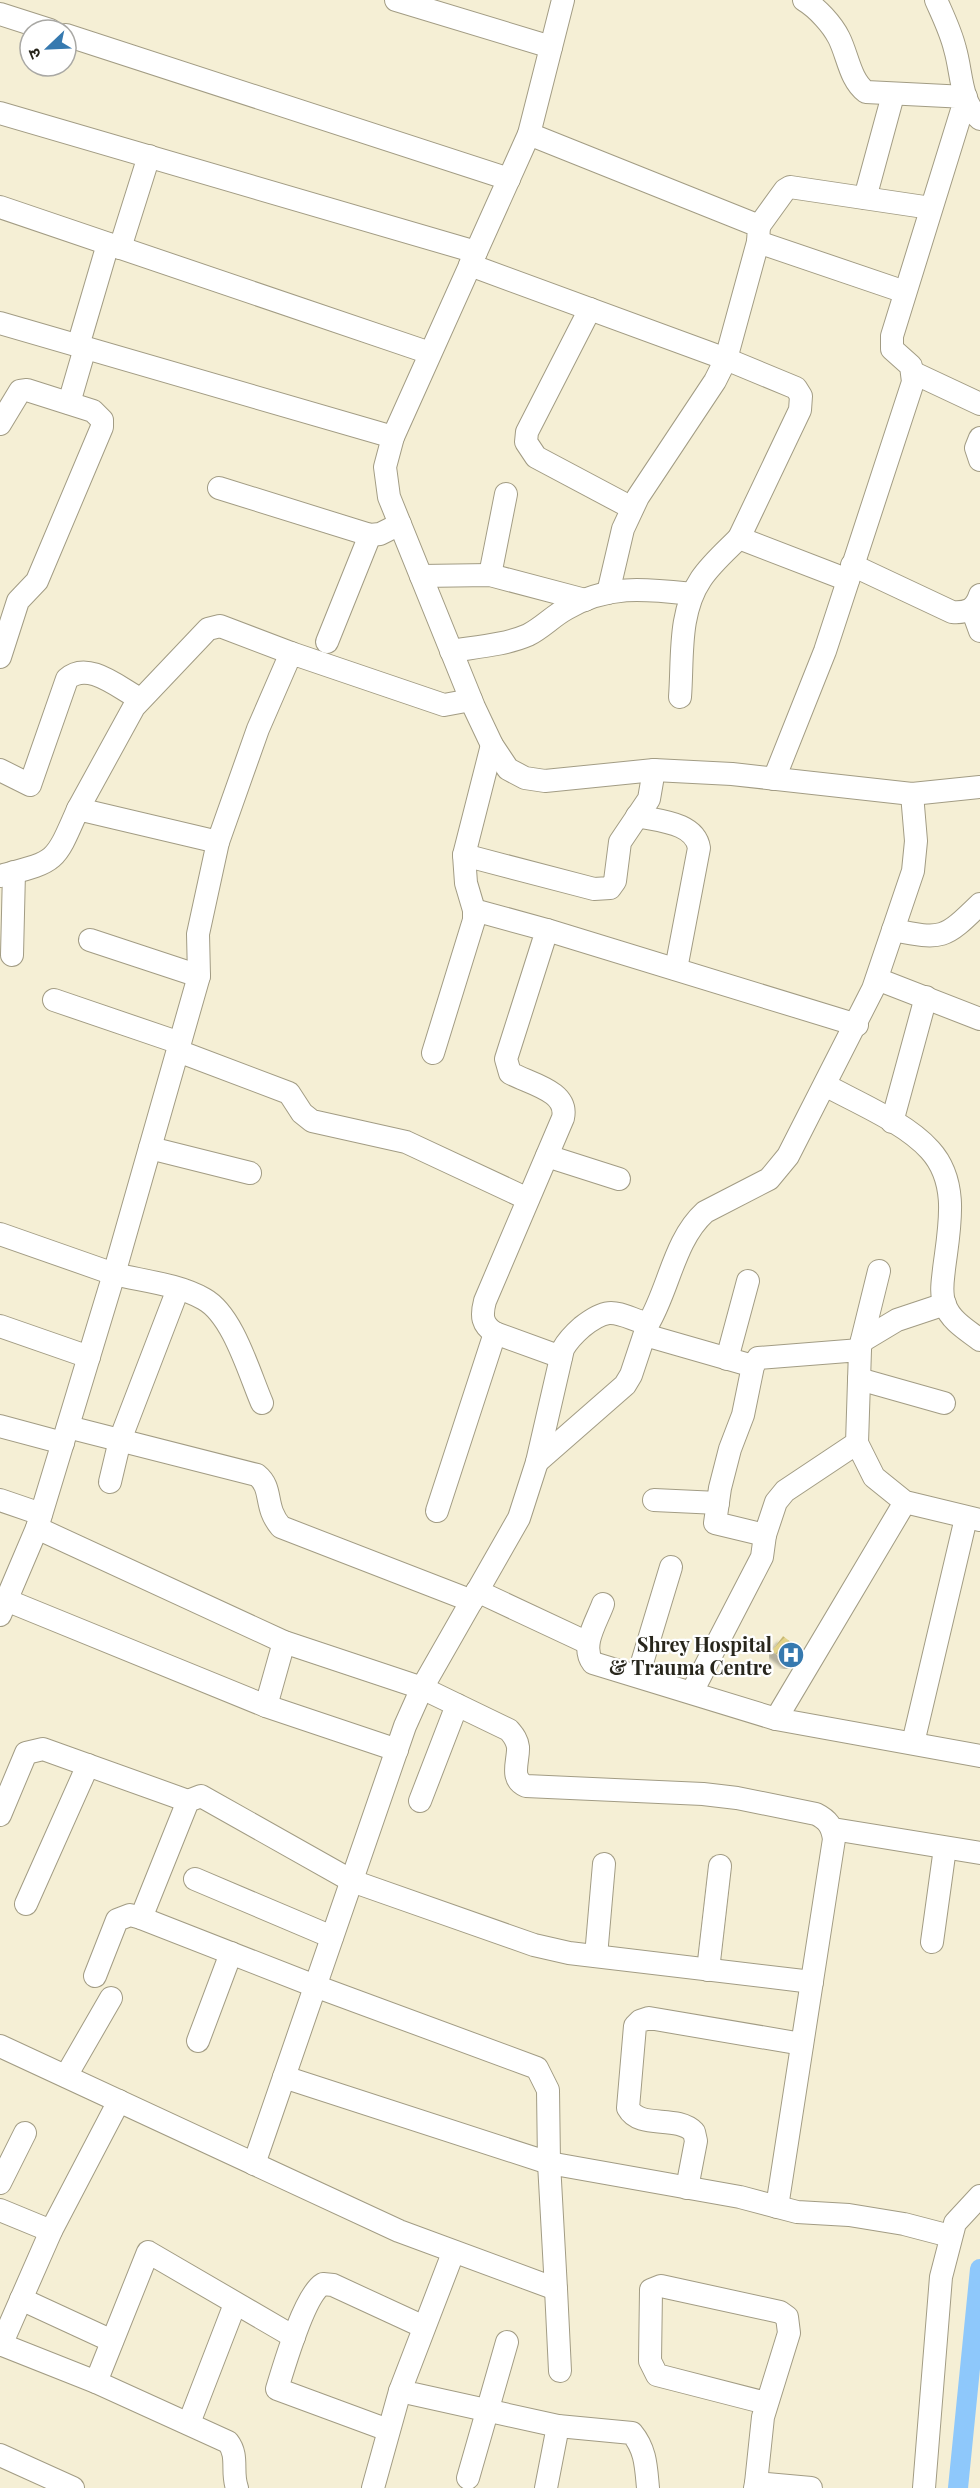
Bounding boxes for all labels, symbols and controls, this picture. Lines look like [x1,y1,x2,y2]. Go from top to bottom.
north arrow [18,18,78,78]
text: उ [22,45,45,62]
place label: Shrey Hospital & Trauma Centre [609,1630,772,1680]
hospital icon: Shrey Hospital & Trauma Centre [776,1640,806,1670]

